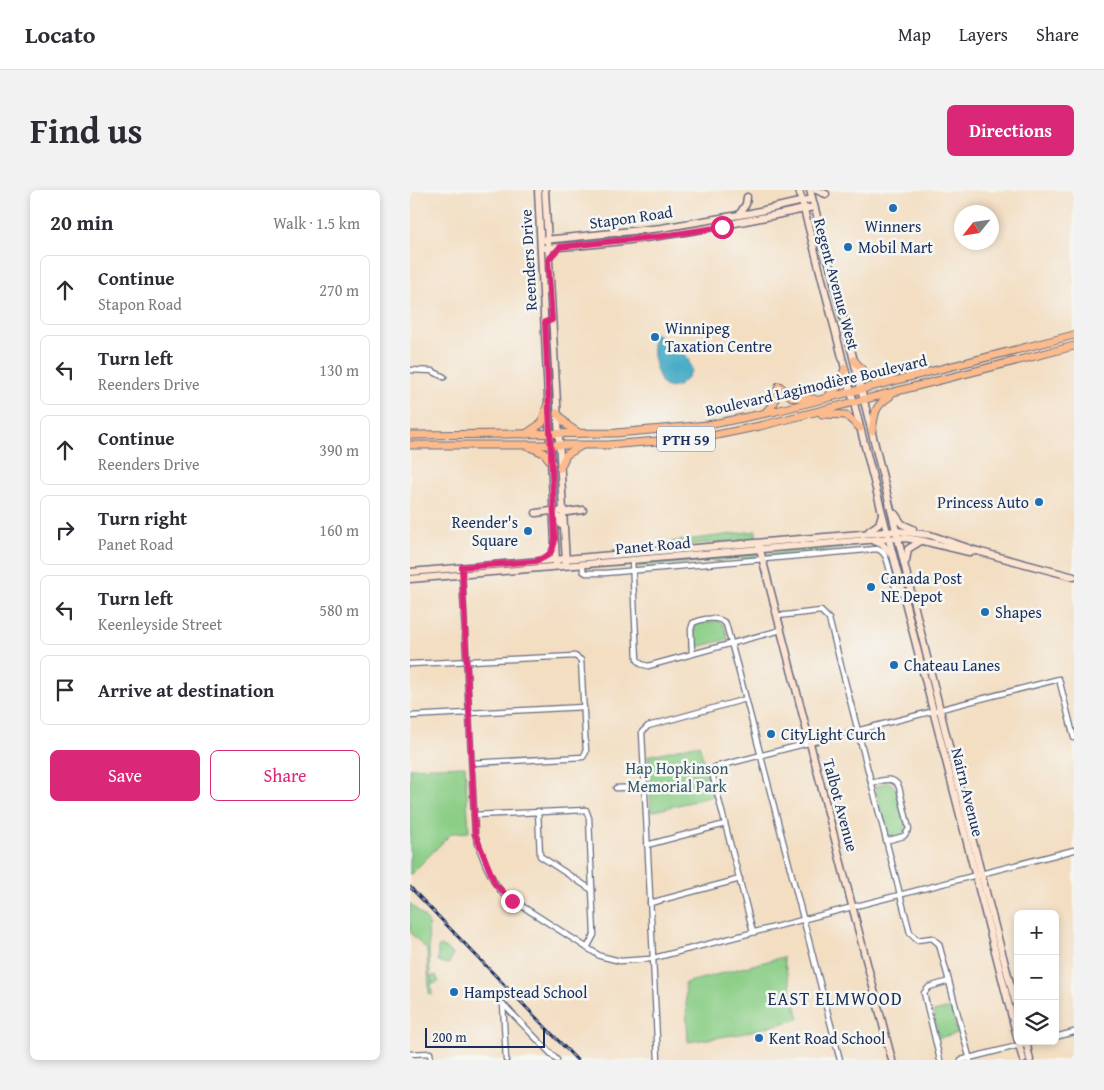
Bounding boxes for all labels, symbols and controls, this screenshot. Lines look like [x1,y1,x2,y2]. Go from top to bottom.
text: Locato [25,17,96,52]
text: Map [898,21,931,48]
text: Layers [959,21,1008,48]
text: Share [1036,21,1079,48]
text: Find us [30,105,143,156]
button: Directions [947,105,1074,156]
street label: Stapon Road [588,199,675,235]
marker: Winners [887,202,899,214]
north arrow [954,205,999,250]
text: 20 min [50,207,113,238]
street label: Reenders Drive [513,209,543,311]
text: Walk · 1.5 km [273,211,360,235]
place label: Winners [865,214,921,238]
street label: Regent Avenue West [808,215,866,353]
route start [711,216,734,239]
place label: Mobil Mart [858,235,933,259]
marker: Mobil Mart [842,241,854,253]
text: Continue [98,264,175,292]
icon: ahead [51,276,79,304]
text: 270 m [319,278,359,302]
text: Stapon Road [98,292,182,316]
place label: Winnipeg Taxation Centre [665,316,772,358]
marker: Winnipeg Taxation Centre [649,331,661,343]
text: Turn left [98,344,173,372]
street label: Boulevard Lagimodière Boulevard [703,348,930,422]
icon: left [51,356,79,384]
text: 130 m [319,358,359,382]
text: Reenders Drive [98,372,200,396]
text: Continue [98,424,175,452]
road number: PTH 59 [657,426,715,452]
icon: ahead [51,436,79,464]
text: 390 m [319,438,359,462]
text: Reenders Drive [98,452,200,476]
place label: Princess Auto [937,490,1029,514]
marker: Princess Auto [1033,496,1045,508]
text: Turn right [98,504,187,532]
place label: Reender's Square [452,510,518,552]
icon: right [51,516,79,544]
text: 160 m [319,518,359,542]
marker: Reender's Square [522,525,534,537]
street label: Panet Road [614,530,692,560]
text: Panet Road [98,532,173,556]
place label: Canada Post NE Depot [881,566,963,608]
marker: Canada Post NE Depot [865,581,877,593]
text: Turn left [98,584,173,612]
icon: left [51,596,79,624]
text: 580 m [319,598,359,622]
place label: Shapes [995,600,1042,624]
marker: Shapes [979,606,991,618]
text: Keenleyside Street [98,612,222,636]
place label: Chateau Lanes [904,653,1000,677]
marker: Chateau Lanes [888,659,900,671]
icon: arrive [51,676,79,704]
text: Arrive at destination [98,676,274,704]
place label: CityLight Curch [781,722,886,746]
marker: CityLight Curch [765,728,777,740]
street label: Nairn Avenue [945,745,991,839]
button: Save [50,750,200,801]
button: Share [210,750,360,801]
park label: Hap Hopkinson Memorial Park [626,756,728,798]
street label: Talbot Avenue [817,756,865,854]
route end [501,890,524,913]
map controls [1014,910,1059,1045]
button: + [1014,910,1059,955]
button: − [1014,955,1059,1000]
place label: Hampstead School [464,980,588,1004]
district label: EAST ELMWOOD [767,985,903,1012]
marker: Hampstead School [448,986,460,998]
button: layers [1014,1000,1059,1045]
scale bar [425,1025,545,1048]
place label: Kent Road School [769,1026,886,1050]
text: 200 m [432,1027,467,1047]
marker: Kent Road School [753,1032,765,1044]

